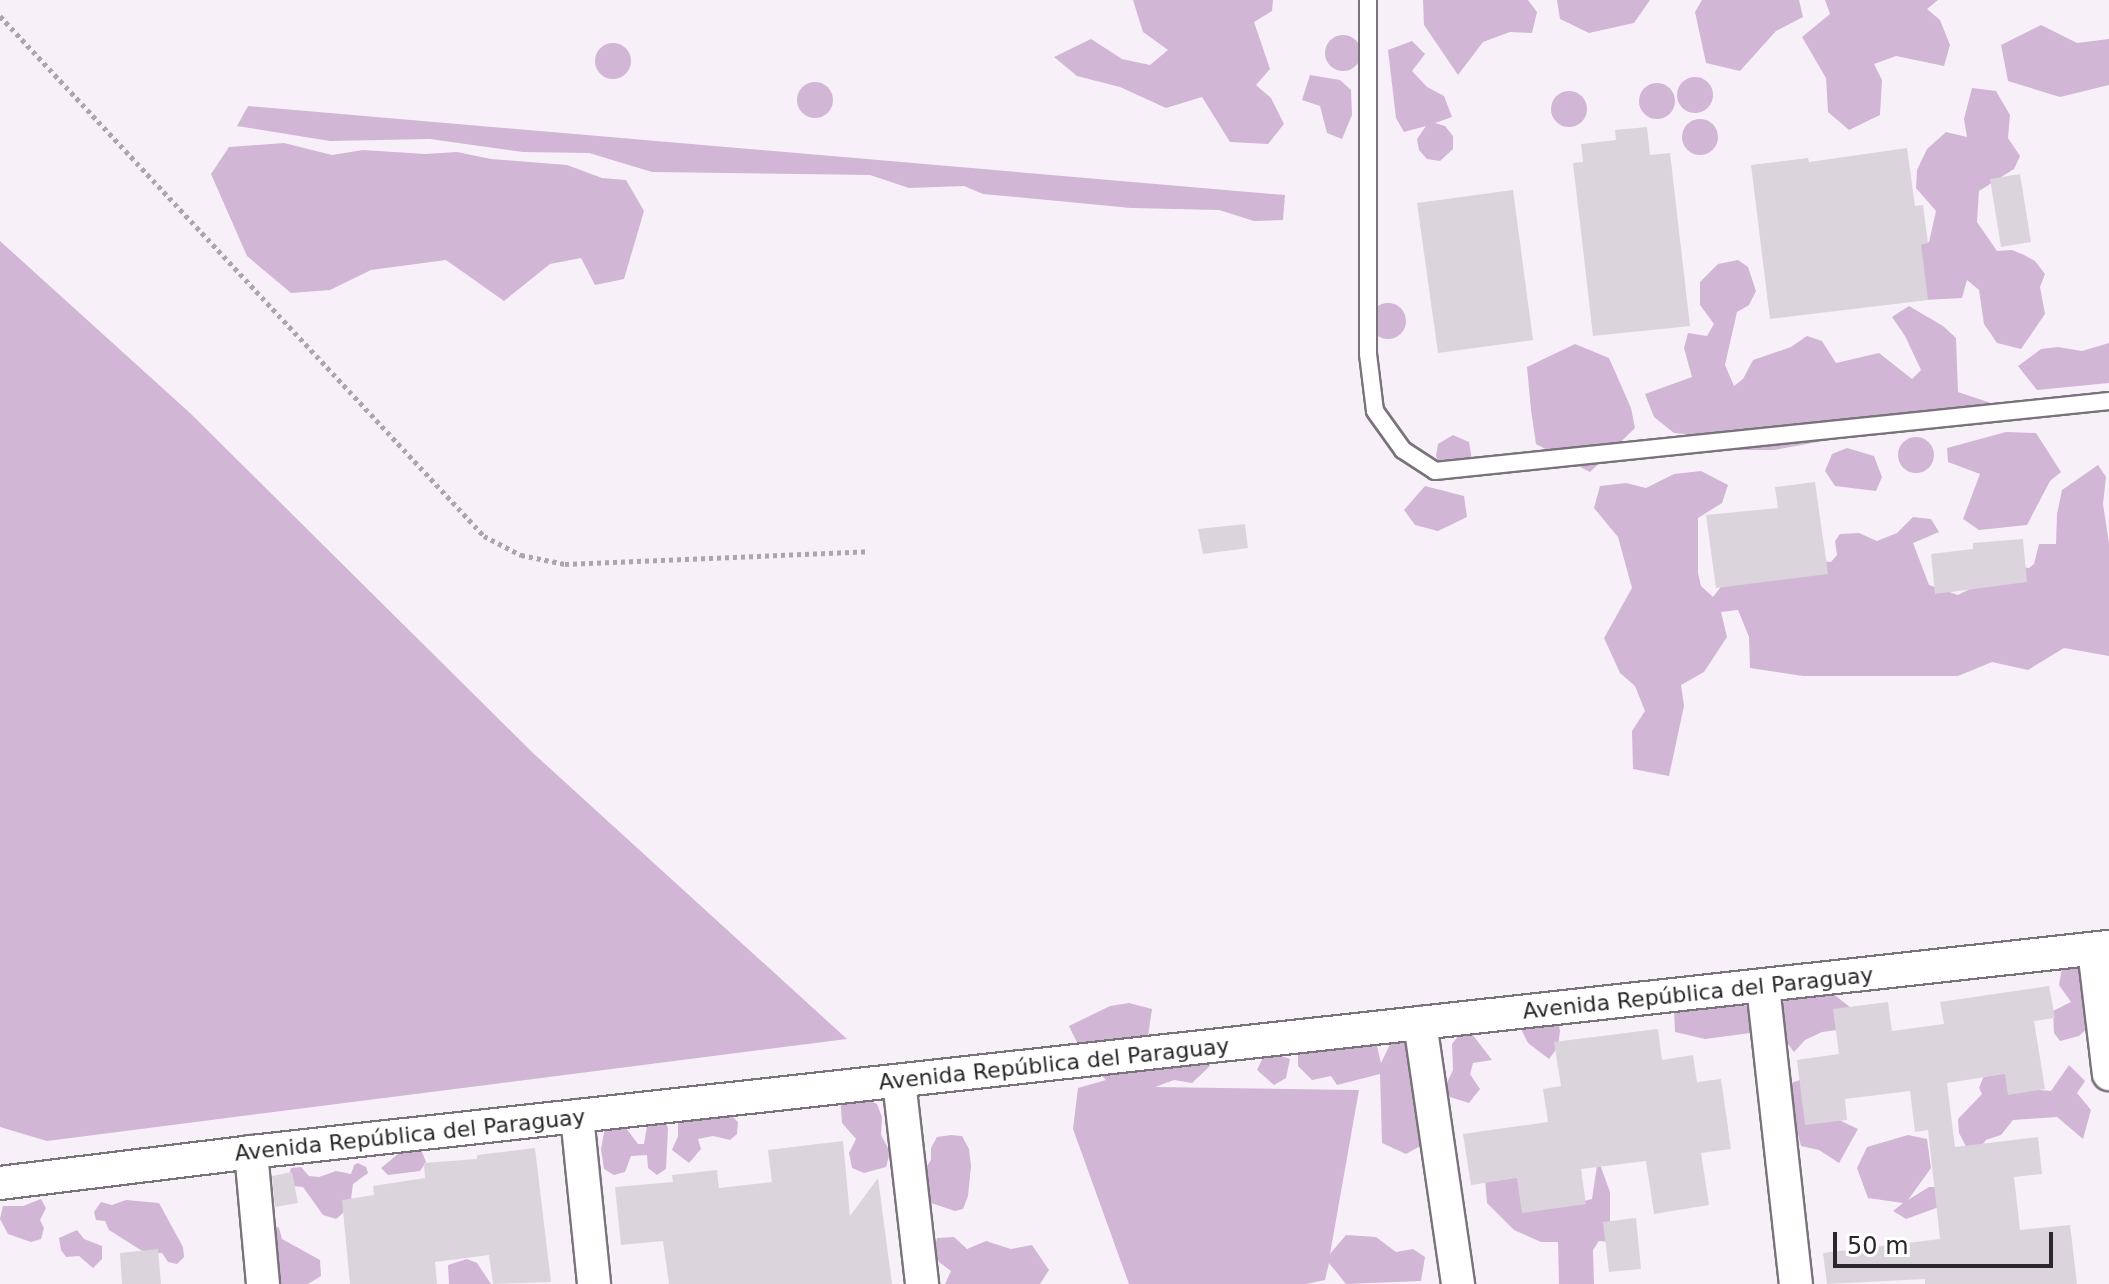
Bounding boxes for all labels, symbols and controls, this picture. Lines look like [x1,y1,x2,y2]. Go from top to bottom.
street label: Avenida República del Paraguay [1521,961,1875,1025]
street label: Avenida República del Paraguay [877,1032,1231,1096]
street label: Avenida República del Paraguay [233,1103,587,1167]
scale bar [1837,1216,2057,1266]
text: 50 m [1847,1232,1909,1260]

